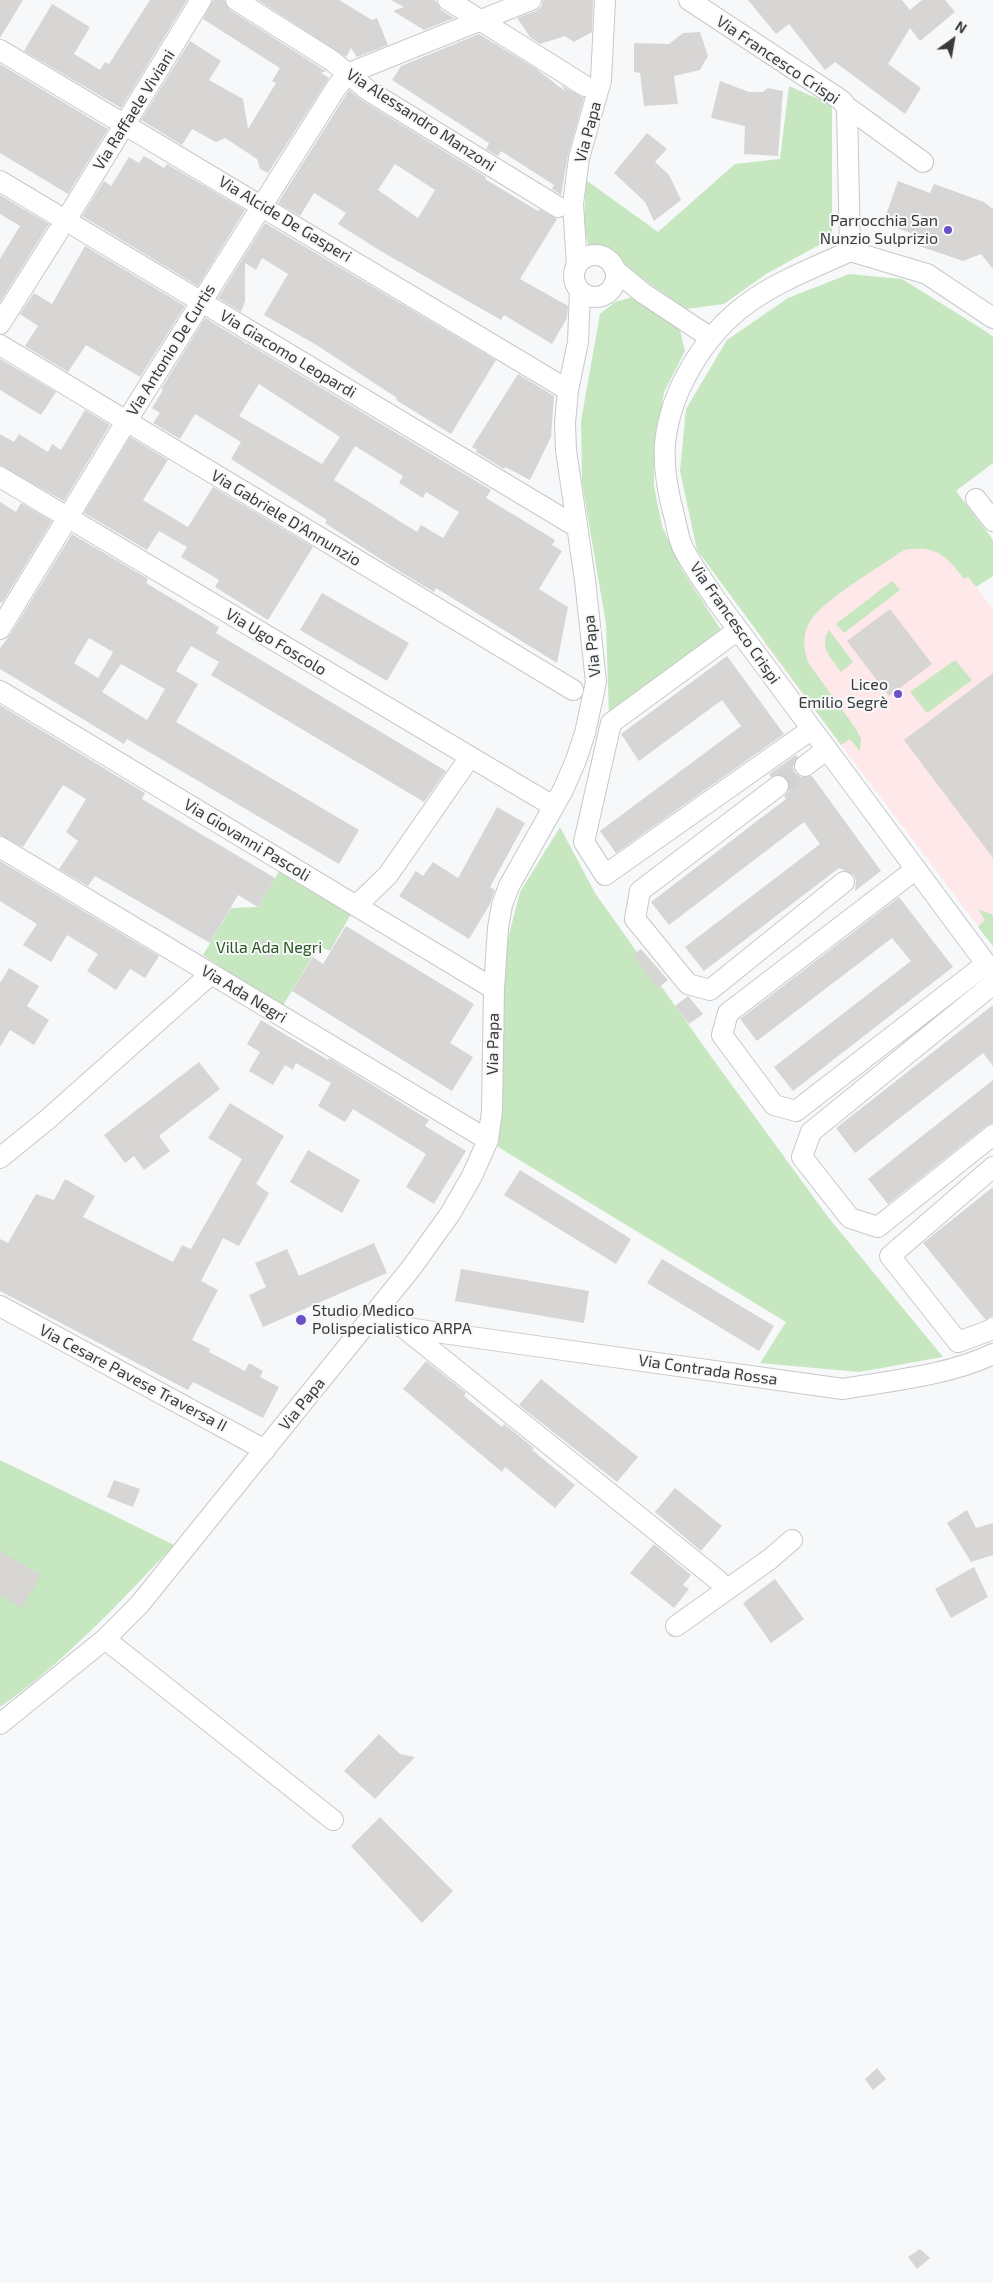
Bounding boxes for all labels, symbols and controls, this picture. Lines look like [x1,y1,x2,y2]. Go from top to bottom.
street label: Via Francesco Crispi [713,12,843,108]
north arrow [928,15,978,65]
text: N [952,17,970,37]
street label: Via Raffaele Viviani [89,46,179,174]
street label: Via Alessandro Manzoni [343,64,499,176]
street label: Via Papa [571,99,605,165]
street label: Via Alcide De Gasperi [215,172,355,266]
place label: Parrocchia San Nunzio Sulprizio [820,211,938,249]
marker: Parrocchia San Nunzio Sulprizio [942,224,954,236]
street label: Via Antonio De Curtis [123,280,219,420]
street label: Via Giacomo Leopardi [216,306,360,402]
street label: Via Gabriele D'Annunzio [208,466,364,570]
street label: Via Francesco Crispi [686,558,784,688]
street label: Via Ugo Foscolo [222,604,330,680]
street label: Via Papa [579,614,605,678]
place label: Liceo Emilio Segrè [798,675,888,713]
marker: Liceo Emilio Segrè [892,688,904,700]
street label: Via Giovanni Pascoli [180,795,314,885]
park label: Villa Ada Negri [216,938,322,958]
street label: Via Ada Negri [198,961,290,1027]
street label: Via Papa [483,1013,503,1075]
place label: Studio Medico Polispecialistico ARPA [312,1301,472,1339]
marker: Studio Medico Polispecialistico ARPA [294,1313,308,1327]
street label: Via Cesare Pavese Traversa II [36,1320,230,1436]
street label: Via Contrada Rossa [637,1351,779,1389]
street label: Via Papa [275,1374,329,1434]

